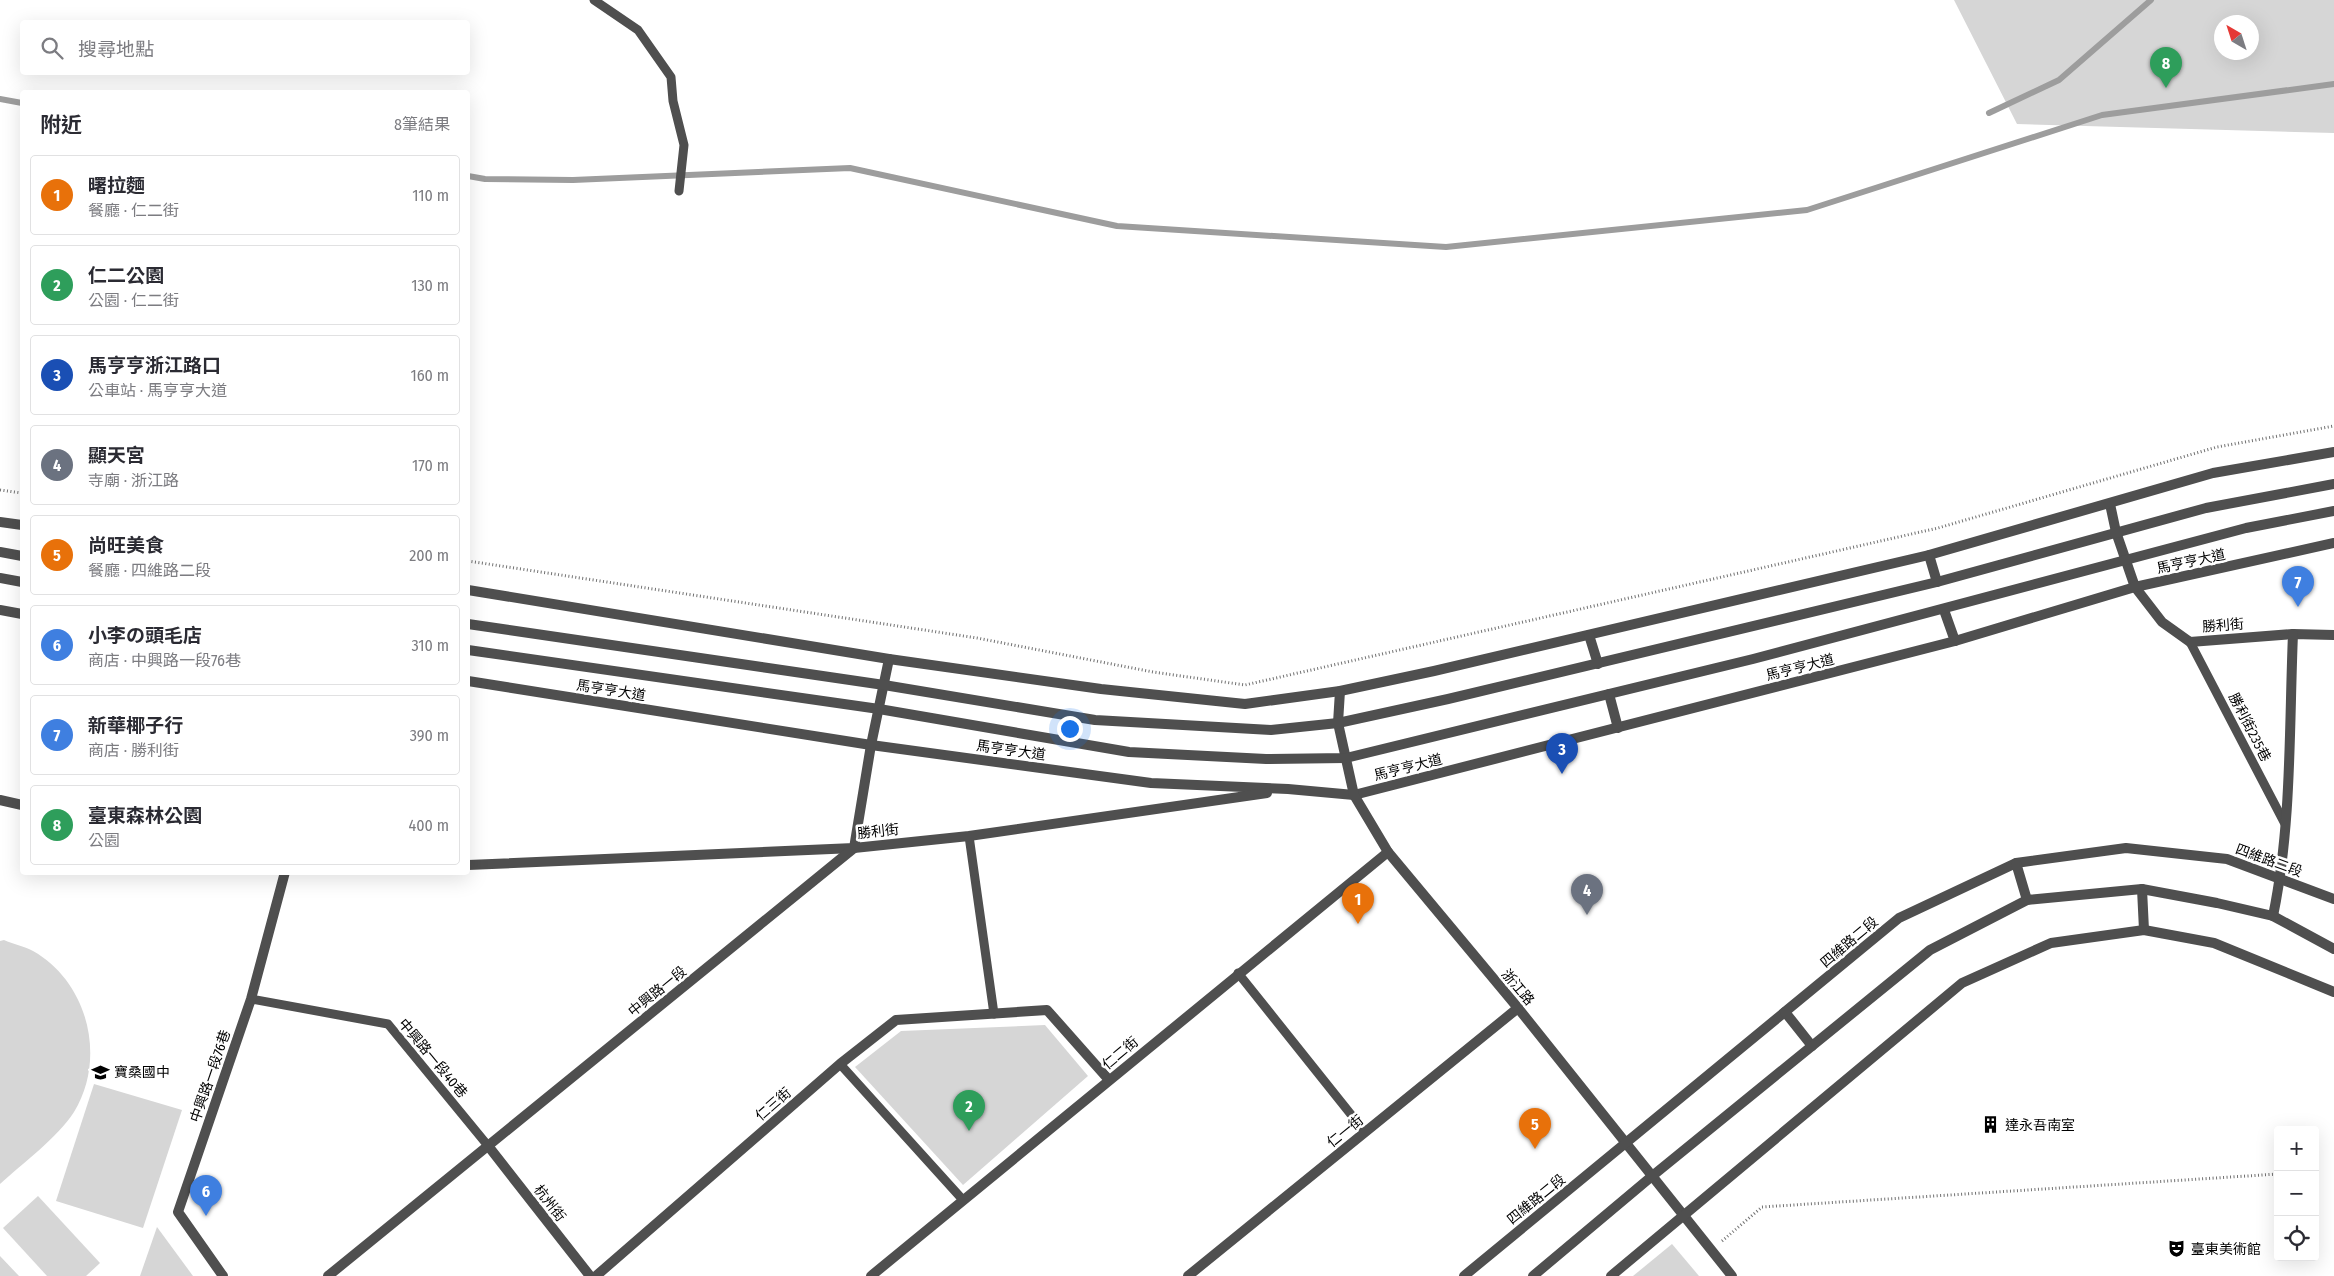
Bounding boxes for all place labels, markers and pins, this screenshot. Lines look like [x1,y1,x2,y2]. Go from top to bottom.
pin: 8 [2150,47,2182,88]
pin: 7 [2282,566,2314,607]
pin: 3 [1546,733,1578,774]
pin: 4 [1571,874,1603,915]
pin: 1 [1342,883,1374,924]
school or university icon: 寶桑國中 [90,1062,110,1082]
place label: 寶桑國中 [114,1064,170,1081]
pin: 2 [953,1090,985,1131]
pin: 5 [1519,1108,1551,1149]
building icon: 達永吾南室 [1981,1115,2001,1135]
place label: 達永吾南室 [2005,1117,2075,1134]
pin: 6 [190,1175,222,1216]
theatre icon: 臺東美術館 [2167,1239,2187,1259]
place label: 臺東美術館 [2191,1241,2261,1258]

